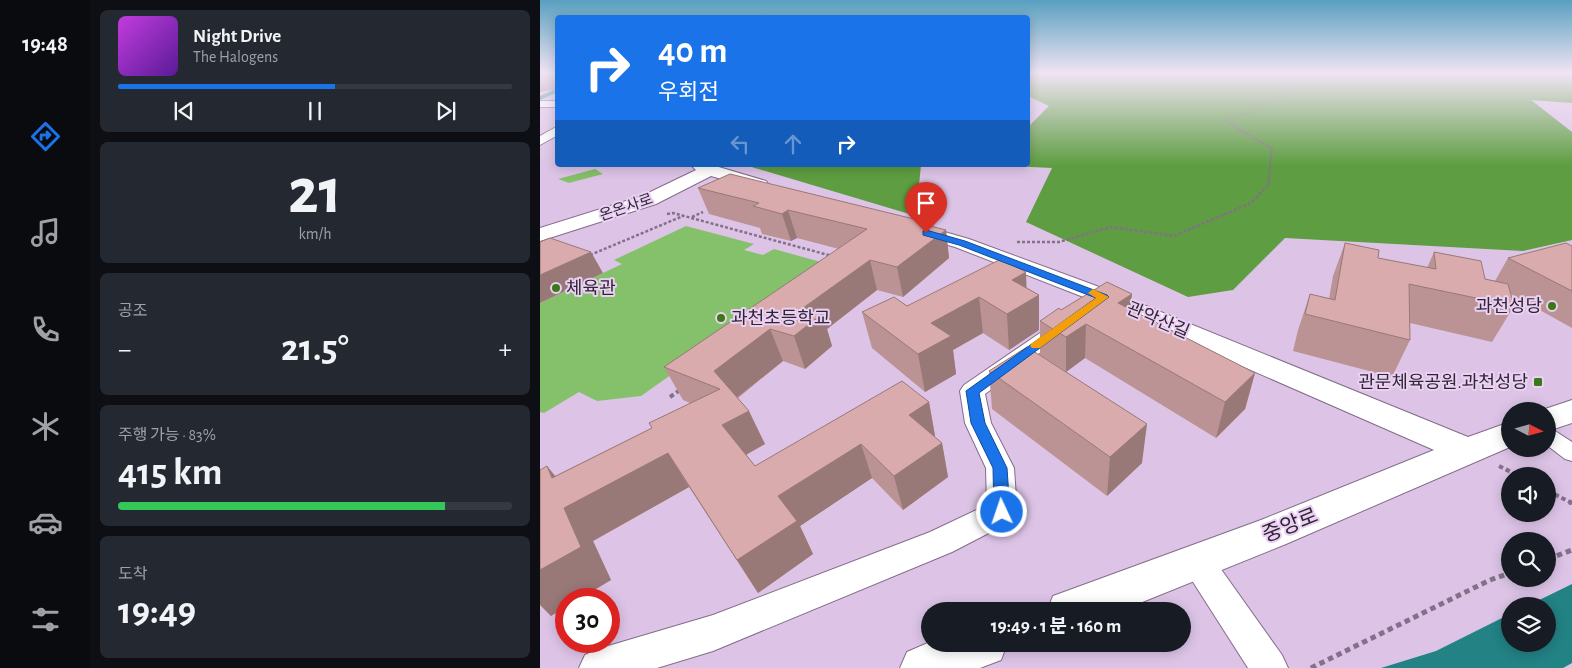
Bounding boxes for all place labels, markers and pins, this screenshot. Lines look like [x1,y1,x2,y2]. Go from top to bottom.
pin [905,182,947,233]
place label: 체육관 [566,278,616,298]
marker: 체육관 [550,282,562,294]
place label: 과천성당 [1476,296,1542,316]
marker: 과천성당 [1546,300,1558,312]
place label: 과천초등학교 [731,309,830,328]
marker: 과천초등학교 [715,312,727,324]
place label: 관문체육공원.과천성당 [1358,372,1528,392]
marker: 관문체육공원.과천성당 [1532,376,1544,388]

